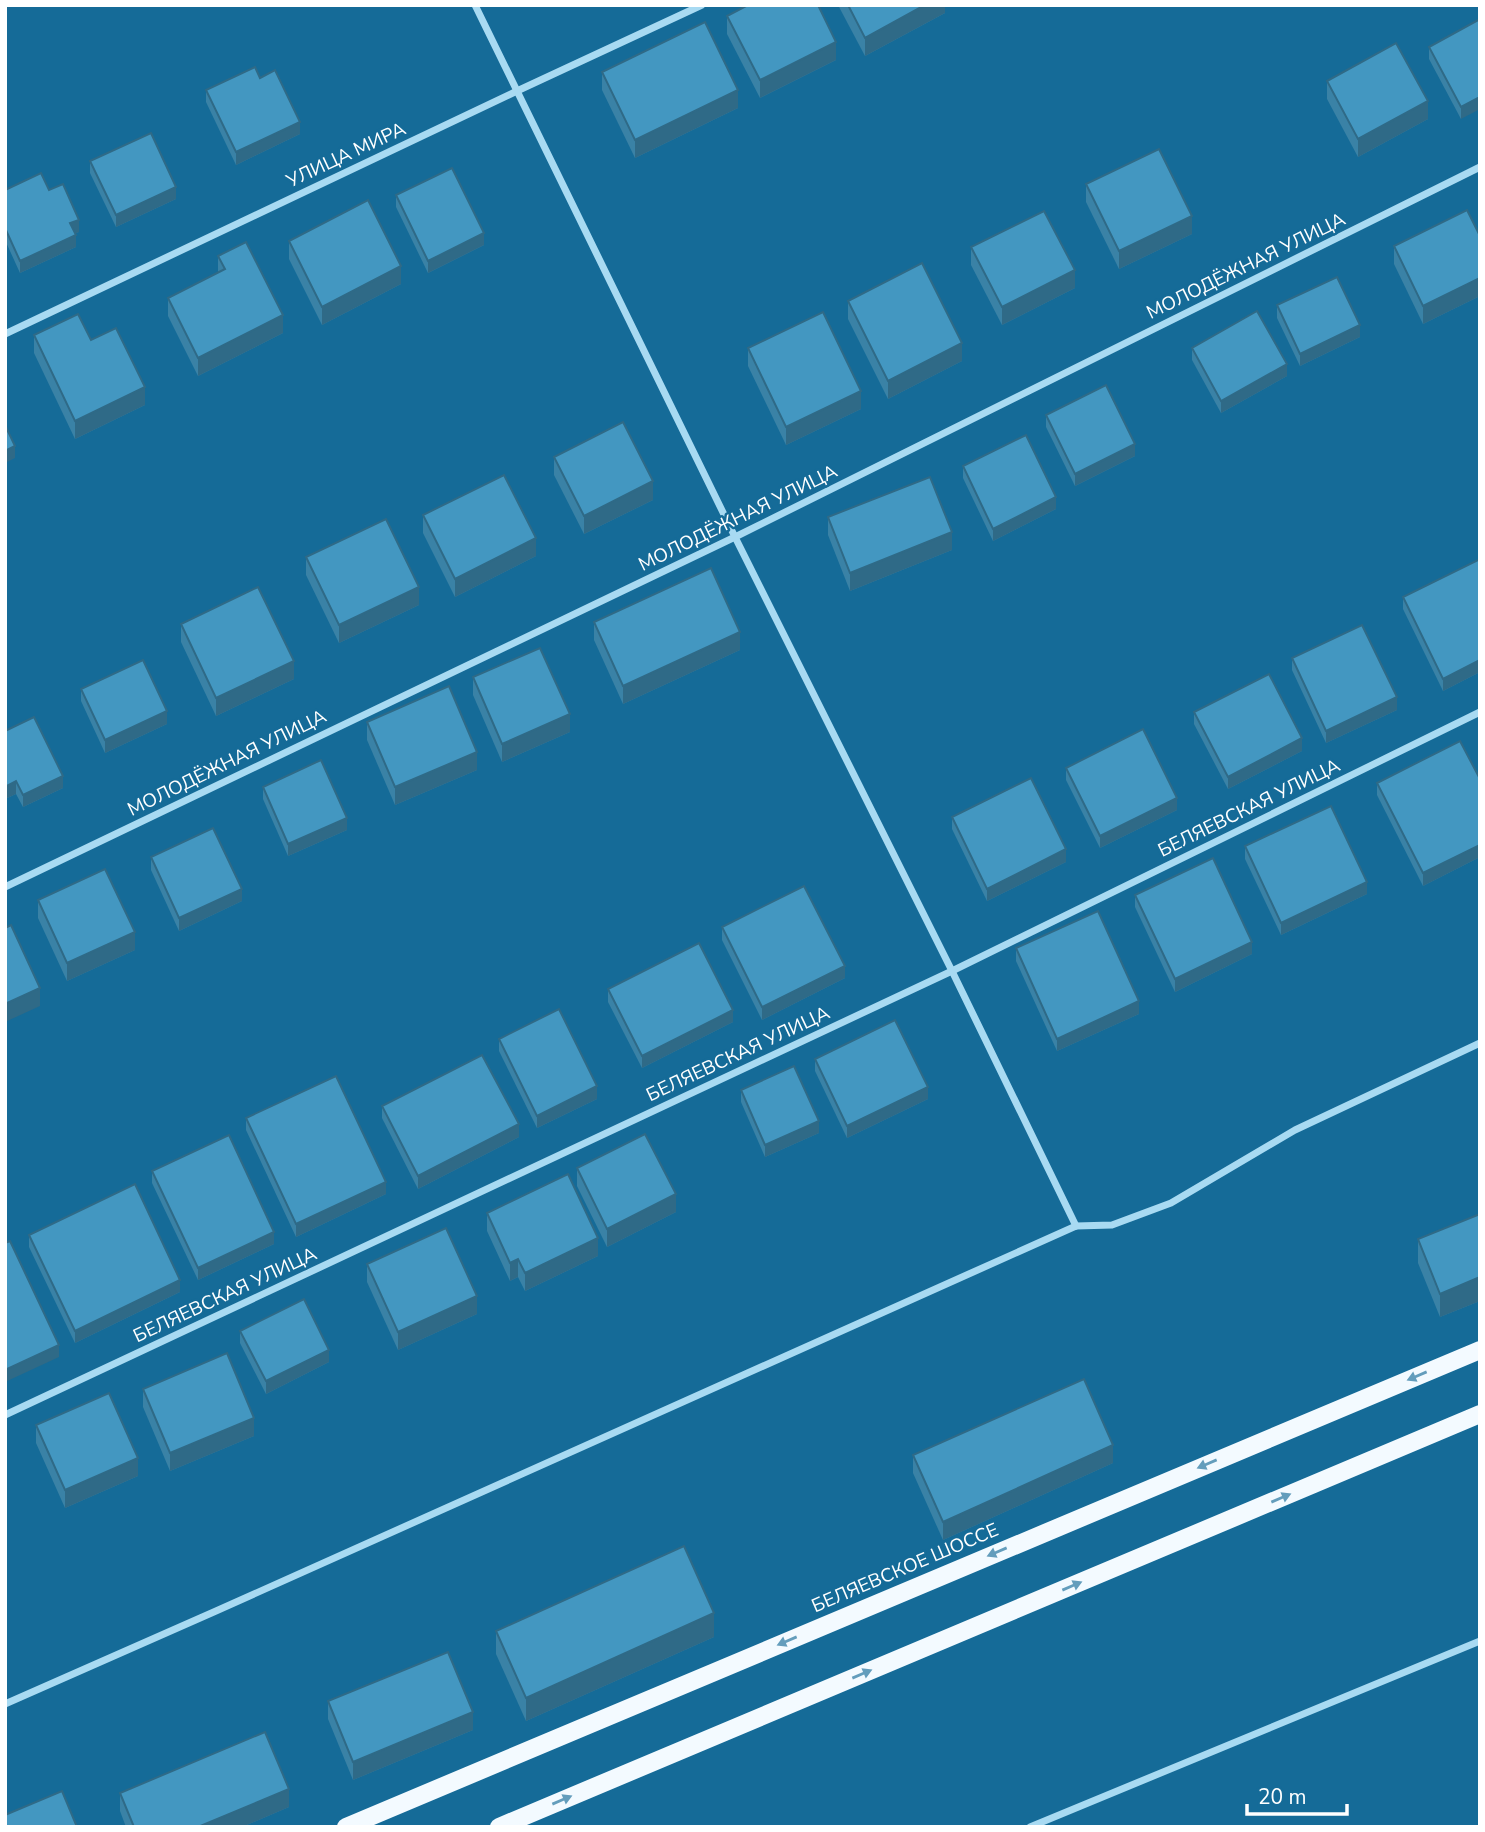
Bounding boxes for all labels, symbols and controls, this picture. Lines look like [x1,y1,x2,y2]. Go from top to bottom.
street label: УЛИЦА МИРА [281,116,410,194]
street label: МОЛОДЁЖНАЯ УЛИЦА [1142,206,1350,326]
street label: МОЛОДЁЖНАЯ УЛИЦА [634,458,842,578]
street label: МОЛОДЁЖНАЯ УЛИЦА [123,703,331,823]
street label: БЕЛЯЕВСКАЯ УЛИЦА [1154,752,1345,863]
street label: БЕЛЯЕВСКАЯ УЛИЦА [642,1000,834,1108]
street label: БЕЛЯЕВСКАЯ УЛИЦА [129,1241,321,1349]
one-way arrow [1406,1371,1427,1382]
one-way arrow [1196,1459,1217,1470]
one-way arrow [1271,1492,1292,1503]
street label: БЕЛЯЕВСКОЕ ШОССЕ [808,1517,1002,1619]
one-way arrow [986,1547,1007,1558]
one-way arrow [1061,1580,1082,1591]
one-way arrow [777,1635,798,1646]
one-way arrow [851,1668,872,1679]
scale bar [1247,1772,1347,1816]
text: 20 m [1258,1783,1307,1811]
one-way arrow [552,1794,572,1806]

